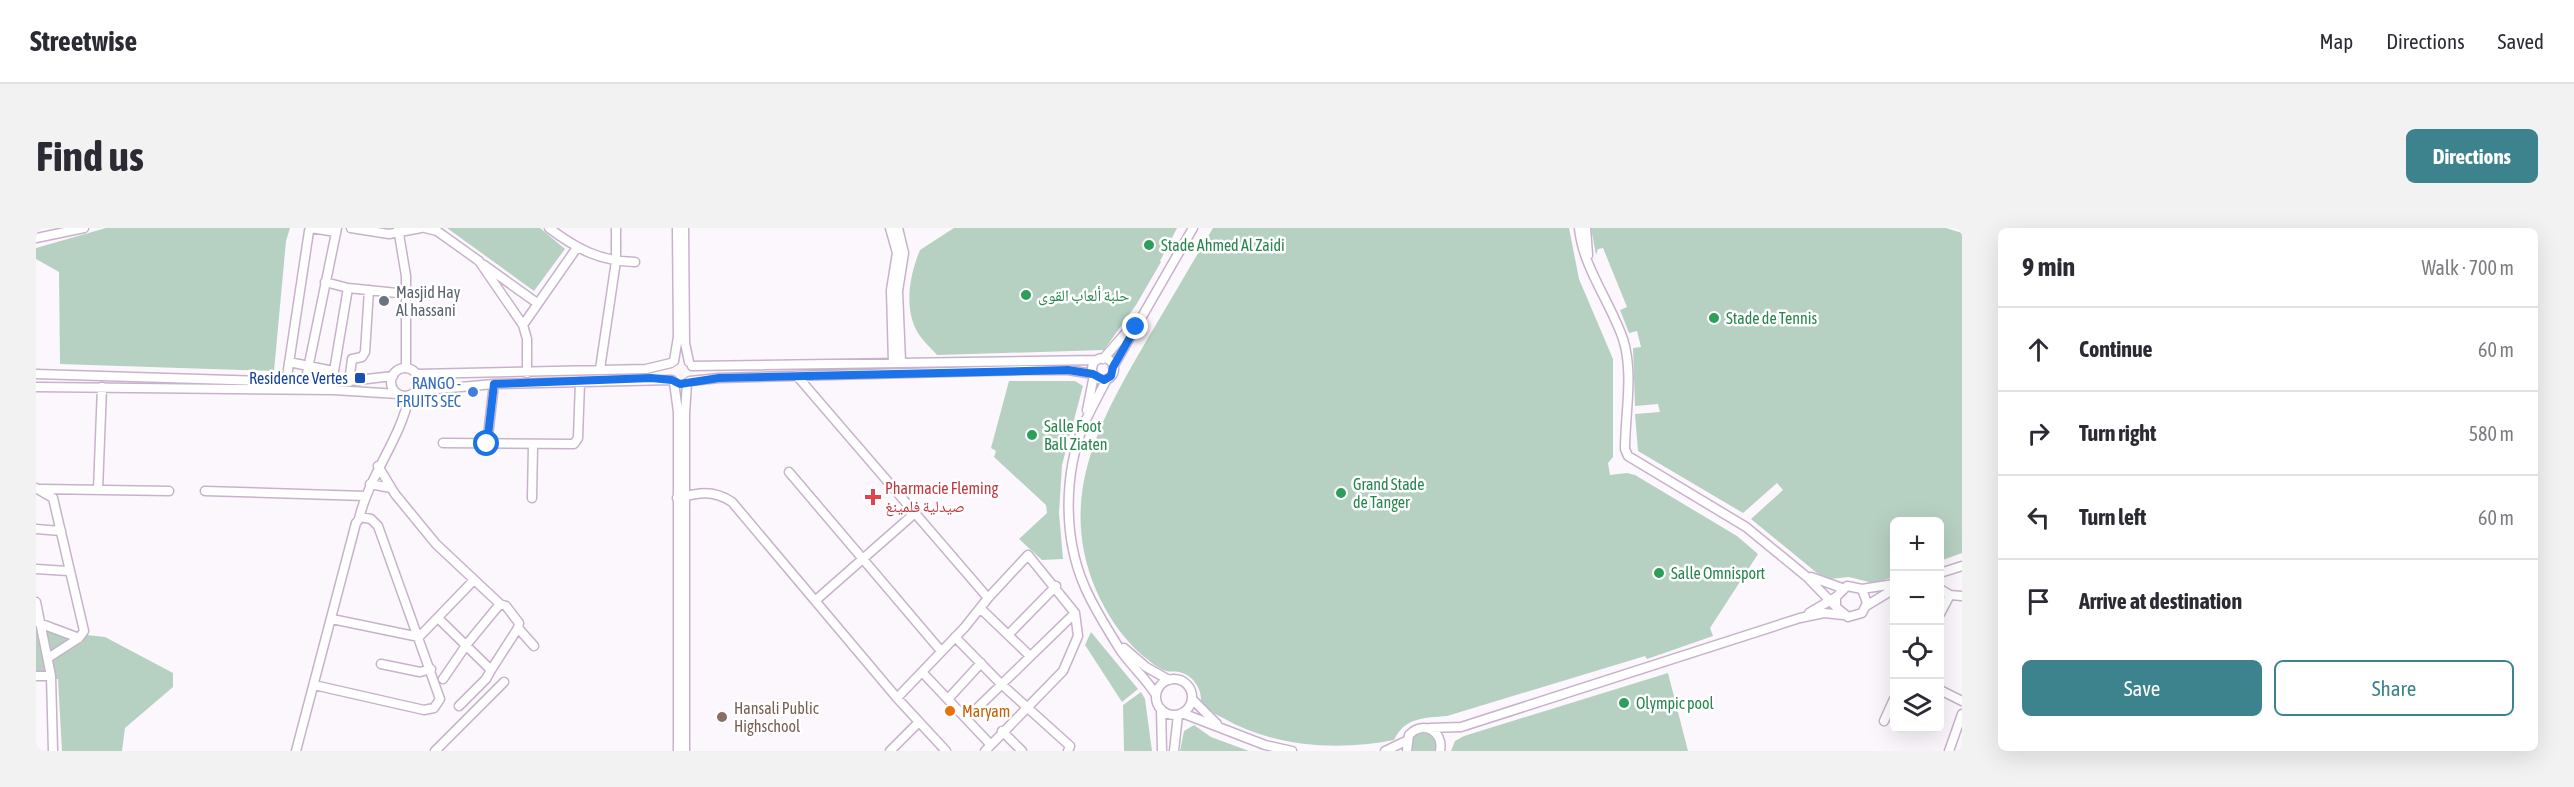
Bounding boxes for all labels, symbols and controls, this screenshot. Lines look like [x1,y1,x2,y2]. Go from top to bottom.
text: Streetwise [30,25,137,57]
text: Map [2319,29,2353,53]
text: Directions [2386,29,2465,53]
text: Saved [2498,29,2544,53]
button: Directions [2406,129,2538,183]
text: Find us [36,132,144,180]
place label: Stade Ahmed Al Zaidi [1161,236,1285,254]
marker: Stade Ahmed Al Zaidi [1142,238,1156,252]
text: 9 min [2022,252,2075,282]
text: Walk · 700 m [2422,256,2514,279]
place label: Masjid Hay Al hassani [396,283,461,319]
place label: حلبة ألعاب القوى [1038,286,1129,306]
marker: حلبة ألعاب القوى [1019,288,1033,302]
marker: Masjid Hay Al hassani [377,294,391,308]
place label: Stade de Tennis [1726,309,1817,327]
marker: Stade de Tennis [1707,311,1721,325]
route end [1122,313,1148,339]
icon: ahead [2022,333,2055,366]
text: Continue [2079,336,2153,362]
text: 60 m [2478,338,2514,361]
place label: Residence Vertes [249,369,348,387]
marker: Residence Vertes [353,371,367,385]
place label: RANGO - FRUITS SEC [396,374,461,410]
marker: RANGO - FRUITS SEC [466,385,480,399]
place label: Salle Foot Ball Ziaten [1044,417,1108,453]
icon: right [2022,417,2055,450]
text: Turn right [2079,420,2156,446]
text: 580 m [2469,422,2514,445]
marker: Salle Foot Ball Ziaten [1025,428,1039,442]
route start [473,430,499,456]
place label: Grand Stade de Tanger [1353,475,1424,512]
place label: Pharmacie Fleming صيدلية فلمينغ [885,479,999,517]
marker: Grand Stade de Tanger [1334,486,1348,500]
marker: Pharmacie Fleming صيدلية فلمينغ [866,490,880,504]
icon: left [2022,501,2055,534]
text: Turn left [2079,504,2146,530]
text: 60 m [2478,506,2514,529]
map controls [1890,517,1944,733]
button: + [1890,517,1944,571]
place label: Salle Omnisport [1671,564,1766,583]
marker: Salle Omnisport [1652,566,1666,580]
button: − [1890,571,1944,625]
icon: arrive [2022,585,2055,618]
text: Arrive at destination [2079,588,2242,614]
button: locate [1890,625,1944,679]
button: Save [2022,660,2262,716]
button: Share [2274,660,2514,716]
button: layers [1890,679,1944,733]
place label: Olympic pool [1636,694,1715,713]
marker: Olympic pool [1617,696,1631,710]
place label: Hansali Public Highschool [734,699,819,736]
place label: Maryam [962,702,1010,721]
marker: Maryam [943,704,957,718]
marker: Hansali Public Highschool [715,710,729,724]

